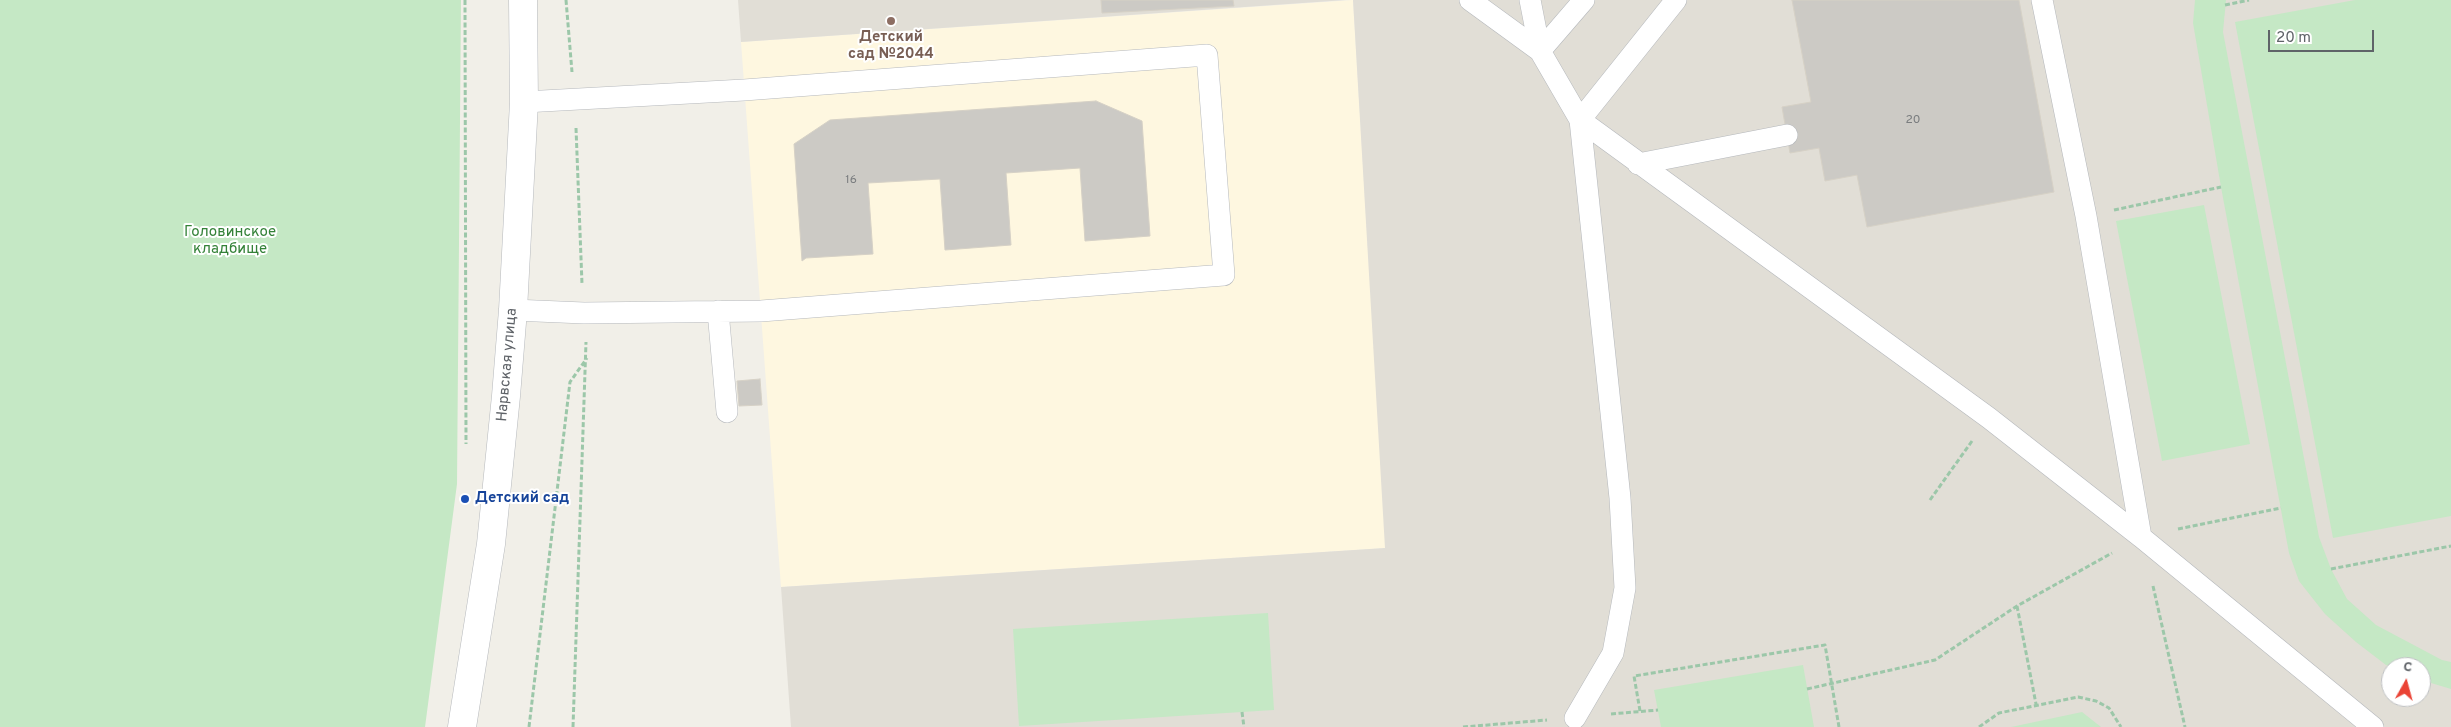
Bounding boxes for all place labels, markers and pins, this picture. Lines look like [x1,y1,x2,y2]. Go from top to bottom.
marker: Детский сад №2044 [885,15,897,27]
place label: Детский сад №2044 [848,29,934,64]
place label: Детский сад [475,490,569,508]
marker: Детский сад [459,493,471,505]

